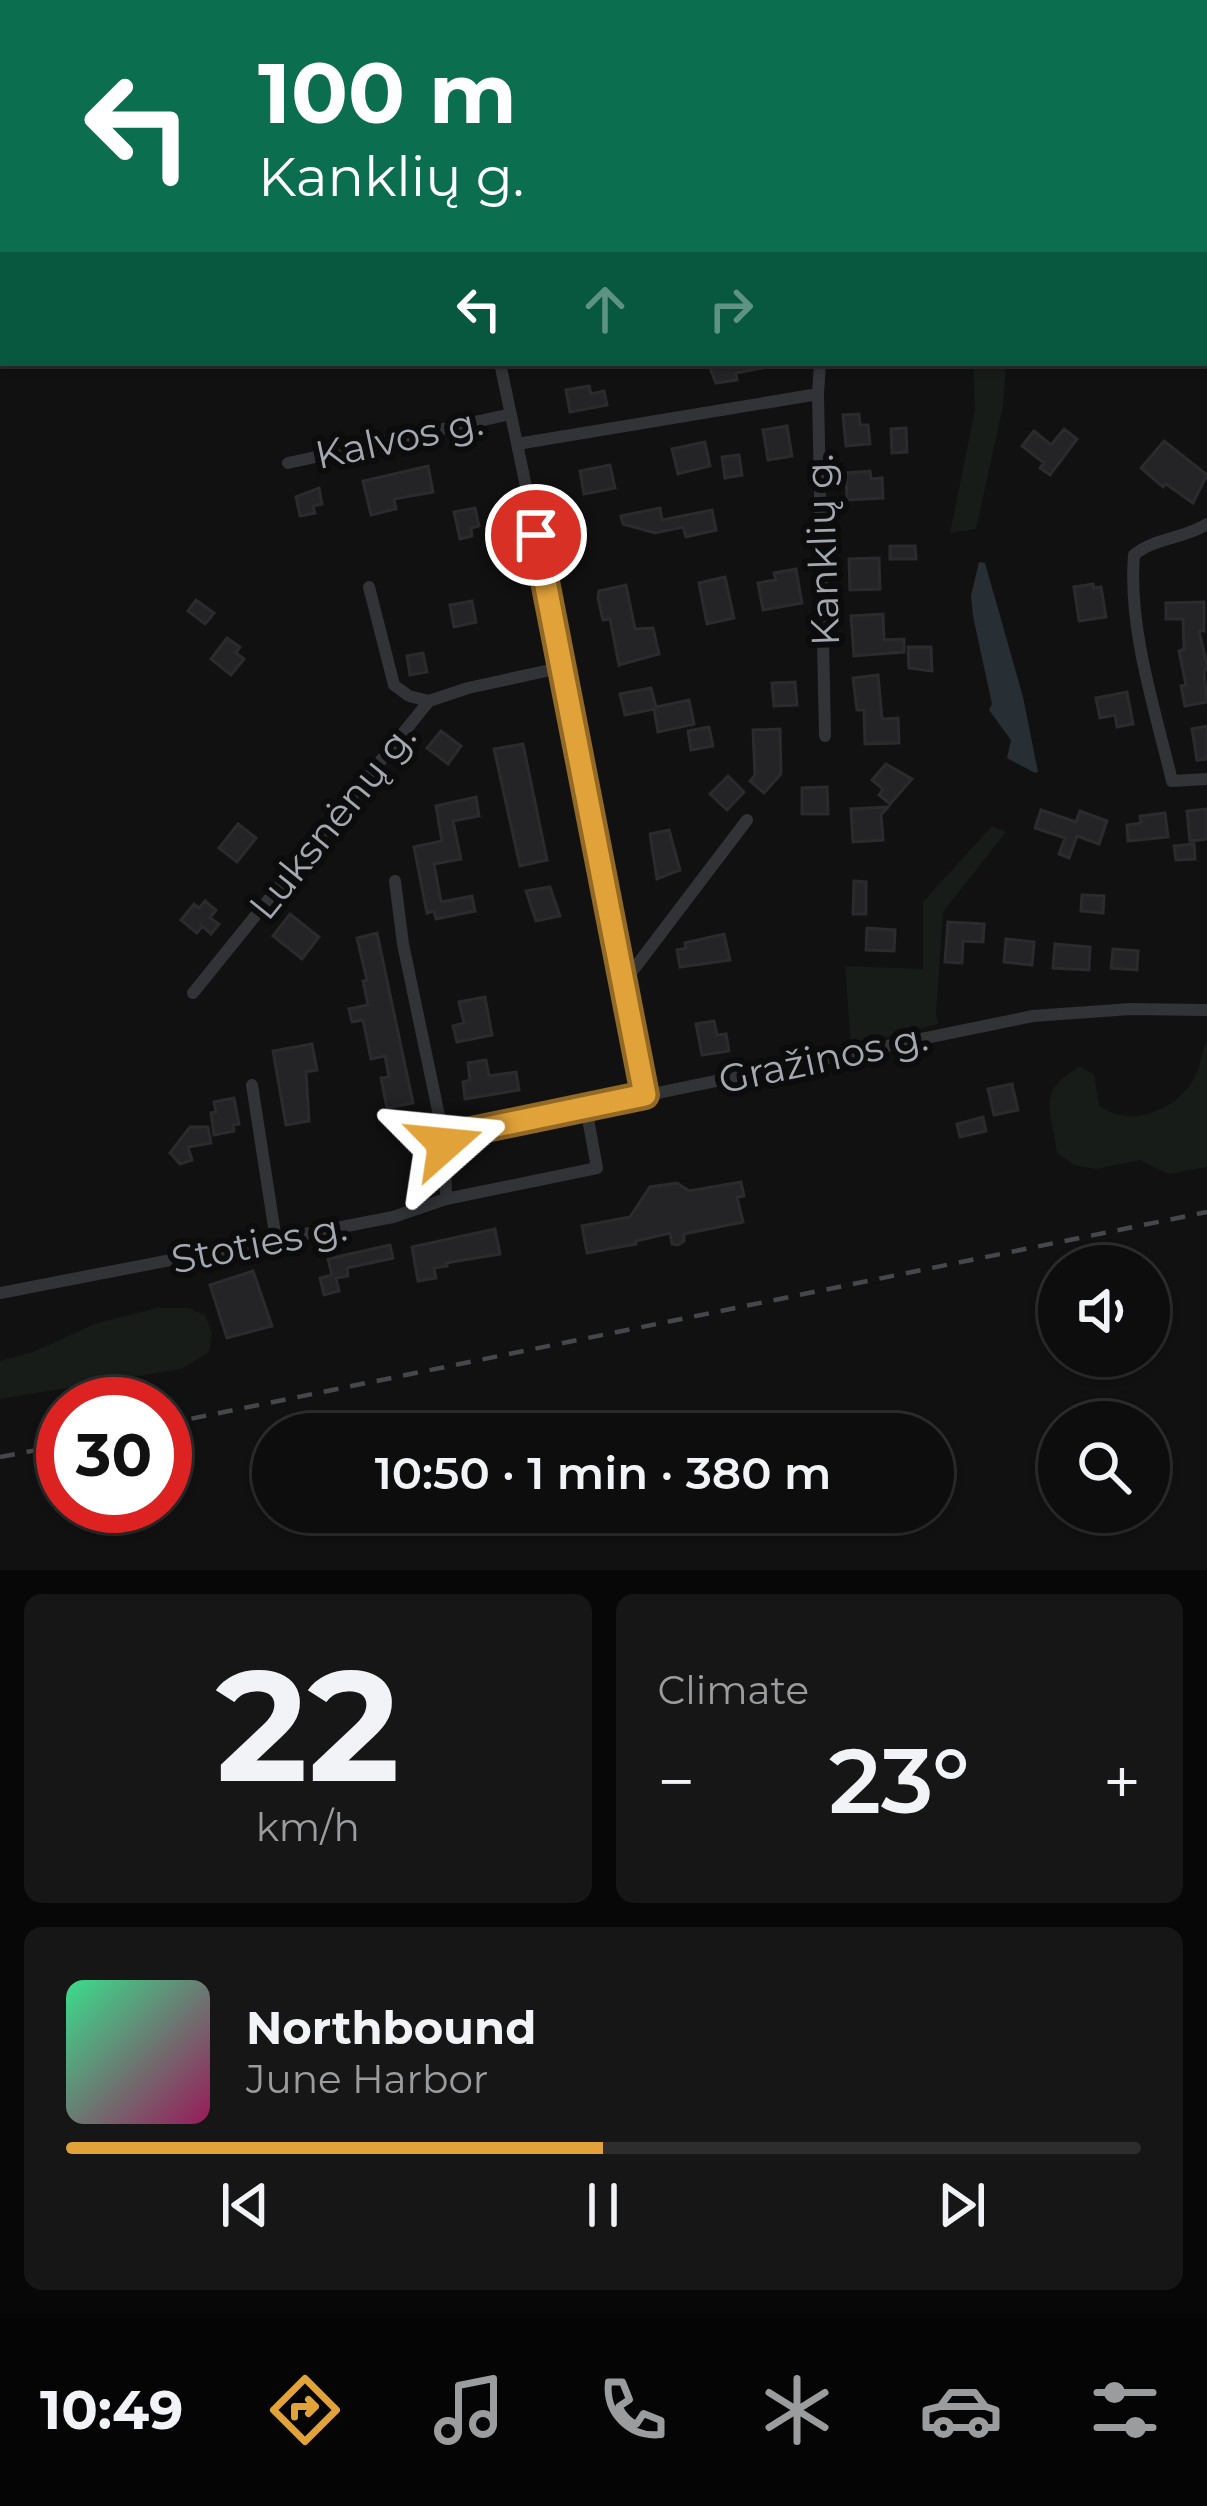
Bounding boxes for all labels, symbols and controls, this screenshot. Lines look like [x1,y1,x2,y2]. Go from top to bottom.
text: 100 m [258,42,517,144]
icon: left [60,48,216,204]
text: Kanklių g. [258,144,524,210]
icon: left [446,276,512,342]
icon: ahead [572,276,638,342]
icon: right [698,276,764,342]
street label: Kalvos g. [311,397,487,479]
street label: Kanklių g. [795,453,849,647]
pin [485,484,587,586]
icon: arrive [503,502,569,568]
street label: Luksnėnų g. [238,713,426,929]
street label: Gražinos g. [714,1012,932,1104]
position arrow [382,1081,508,1207]
street label: Stoties g. [167,1202,351,1284]
map controls [1038,1245,1170,1533]
button: sound [1038,1245,1170,1377]
speed limit sign: 30 [36,1377,192,1533]
button: search [1038,1401,1170,1533]
text: 10:50 · 1 min · 380 m [375,1445,831,1500]
text: 22 [216,1630,400,1820]
text: Climate [658,1666,809,1714]
text: 23° [829,1726,970,1836]
text: − [658,1741,695,1822]
text: + [1103,1741,1141,1822]
text: km/h [256,1803,360,1851]
text: Northbound [246,2000,536,2055]
text: June Harbor [246,2055,488,2103]
icon: previous [212,2172,278,2238]
icon: pause [570,2172,636,2238]
icon: next [929,2172,995,2238]
icon: directions [263,2368,347,2452]
icon: music [427,2368,511,2452]
icon: phone [591,2368,675,2452]
icon: climate [755,2368,839,2452]
icon: car [919,2368,1003,2452]
icon: filters [1083,2368,1167,2452]
text: 10:49 [40,2377,183,2443]

